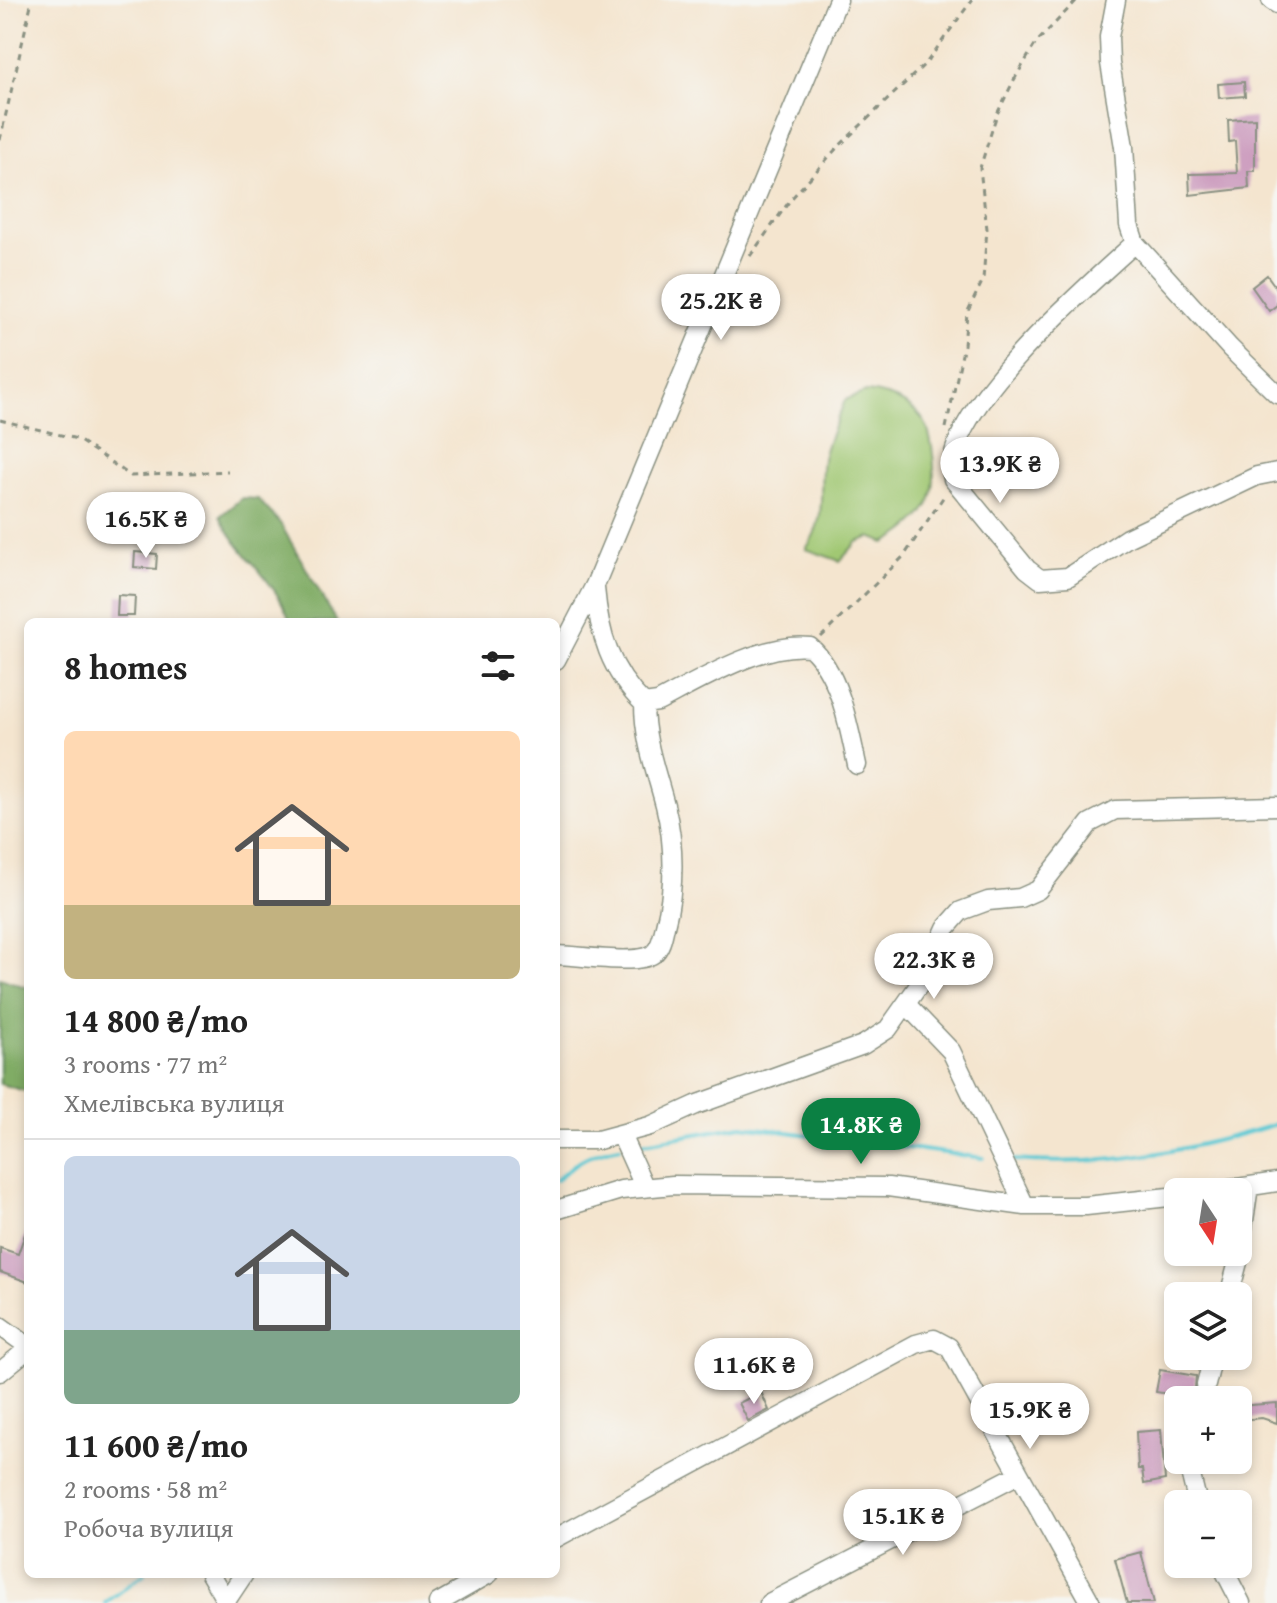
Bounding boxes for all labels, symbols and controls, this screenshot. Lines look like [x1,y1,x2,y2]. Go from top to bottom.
pin: 25.2K ₴ [647,274,795,342]
text: 25.2K ₴ [679,280,763,319]
pin: 13.9K ₴ [926,437,1074,505]
text: 13.9K ₴ [958,443,1042,482]
pin: 16.5K ₴ [72,492,220,560]
text: 16.5K ₴ [104,498,188,537]
text: 8 homes [64,642,188,691]
icon: filters [476,644,520,688]
icon: home [220,783,364,927]
pin: 22.3K ₴ [860,933,1008,1001]
text: 22.3K ₴ [892,939,976,978]
text: 14 800 ₴/mo [64,995,248,1044]
text: 3 rooms · 77 m² [64,1044,227,1083]
text: Хмелівська вулиця [64,1083,284,1122]
pin: 14.8K ₴ [787,1098,935,1166]
text: 14.8K ₴ [819,1104,903,1143]
north arrow [1164,1178,1252,1266]
map controls [1164,1178,1252,1578]
icon: home [220,1208,364,1352]
button: layers [1164,1282,1252,1370]
pin: 11.6K ₴ [680,1338,828,1406]
text: 11.6K ₴ [712,1344,796,1383]
pin: 15.9K ₴ [956,1383,1104,1451]
button: + [1164,1386,1252,1474]
text: 15.9K ₴ [988,1389,1072,1428]
text: 11 600 ₴/mo [64,1420,248,1469]
text: 2 rooms · 58 m² [64,1469,227,1508]
pin: 15.1K ₴ [829,1489,977,1557]
button: − [1164,1490,1252,1578]
text: 15.1K ₴ [861,1495,945,1534]
text: Робоча вулиця [64,1508,234,1547]

